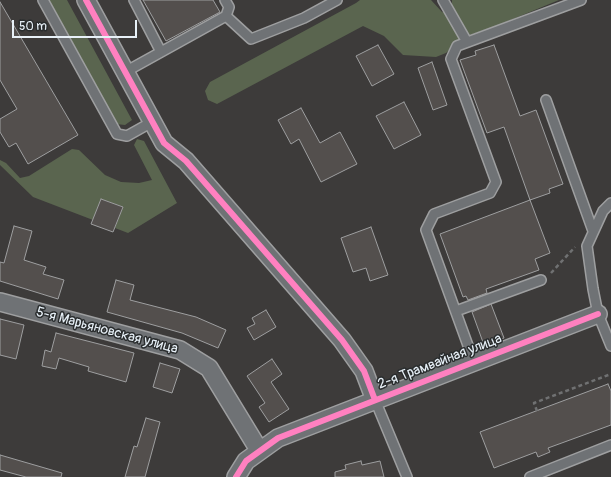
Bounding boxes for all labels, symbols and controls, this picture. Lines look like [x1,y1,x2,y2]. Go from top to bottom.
scale bar [14,12,139,38]
text: 50 m [19,19,47,34]
street label: 5-я Марьяновская улица [34,304,180,358]
street label: 2-я Трамвайная улица [376,331,504,393]

